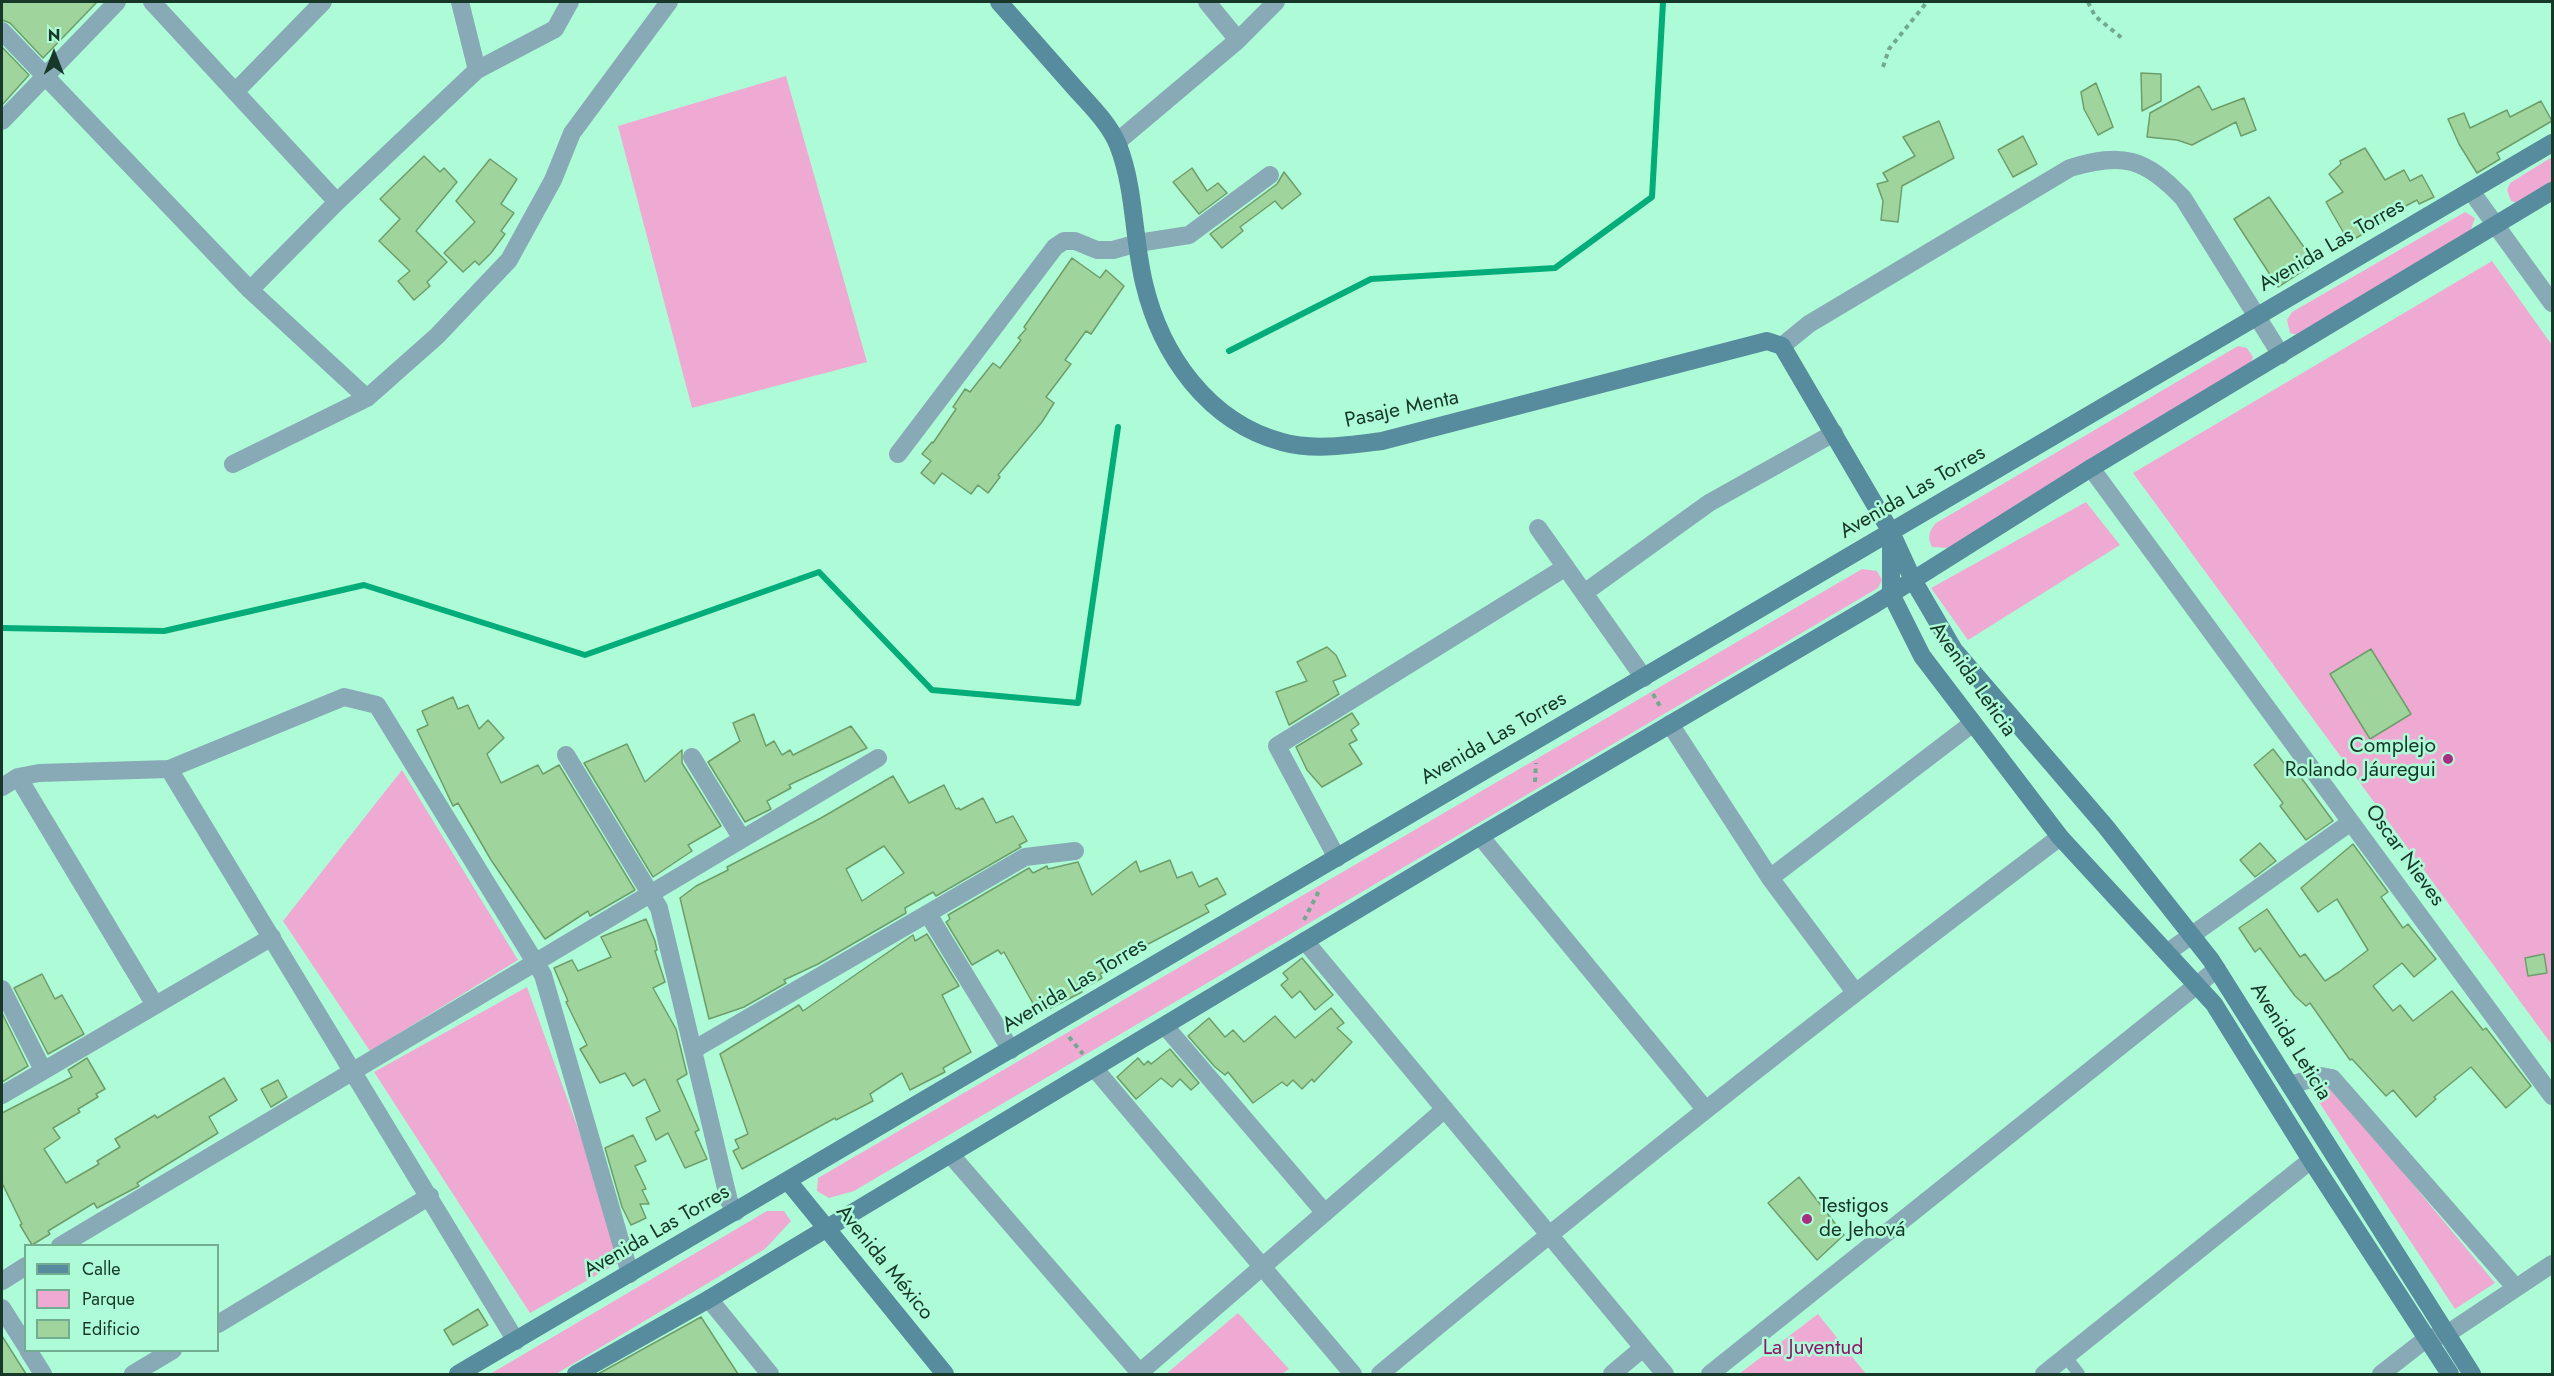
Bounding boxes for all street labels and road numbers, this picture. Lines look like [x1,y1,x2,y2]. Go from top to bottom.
street label: Avenida Las Torres [2255,194,2409,298]
street label: Pasaje Menta [1343,386,1461,434]
street label: Avenida Las Torres [1836,441,1990,545]
street label: Avenida Leticia [1923,618,2021,742]
street label: Avenida Las Torres [1417,687,1571,791]
street label: Oscar Nieves [2359,800,2449,912]
street label: Avenida Las Torres [998,933,1152,1039]
street label: Avenida Leticia [2244,979,2336,1105]
street label: Avenida Las Torres [580,1180,734,1284]
street label: Avenida México [830,1200,938,1326]

